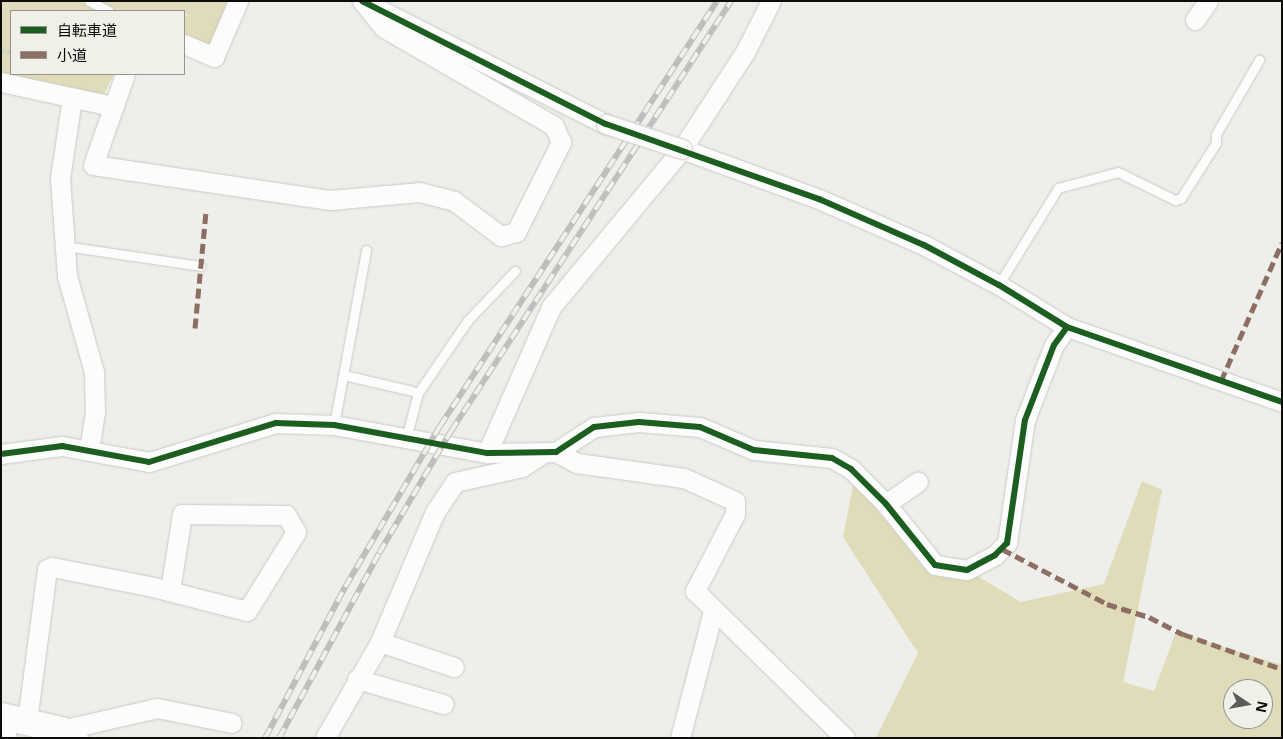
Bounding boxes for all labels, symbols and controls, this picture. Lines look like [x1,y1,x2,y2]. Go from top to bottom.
legend [10,10,185,75]
text: 自転車道 [57,20,117,40]
text: 小道 [57,45,87,65]
north arrow [1223,679,1273,729]
text: N [1252,699,1273,715]

